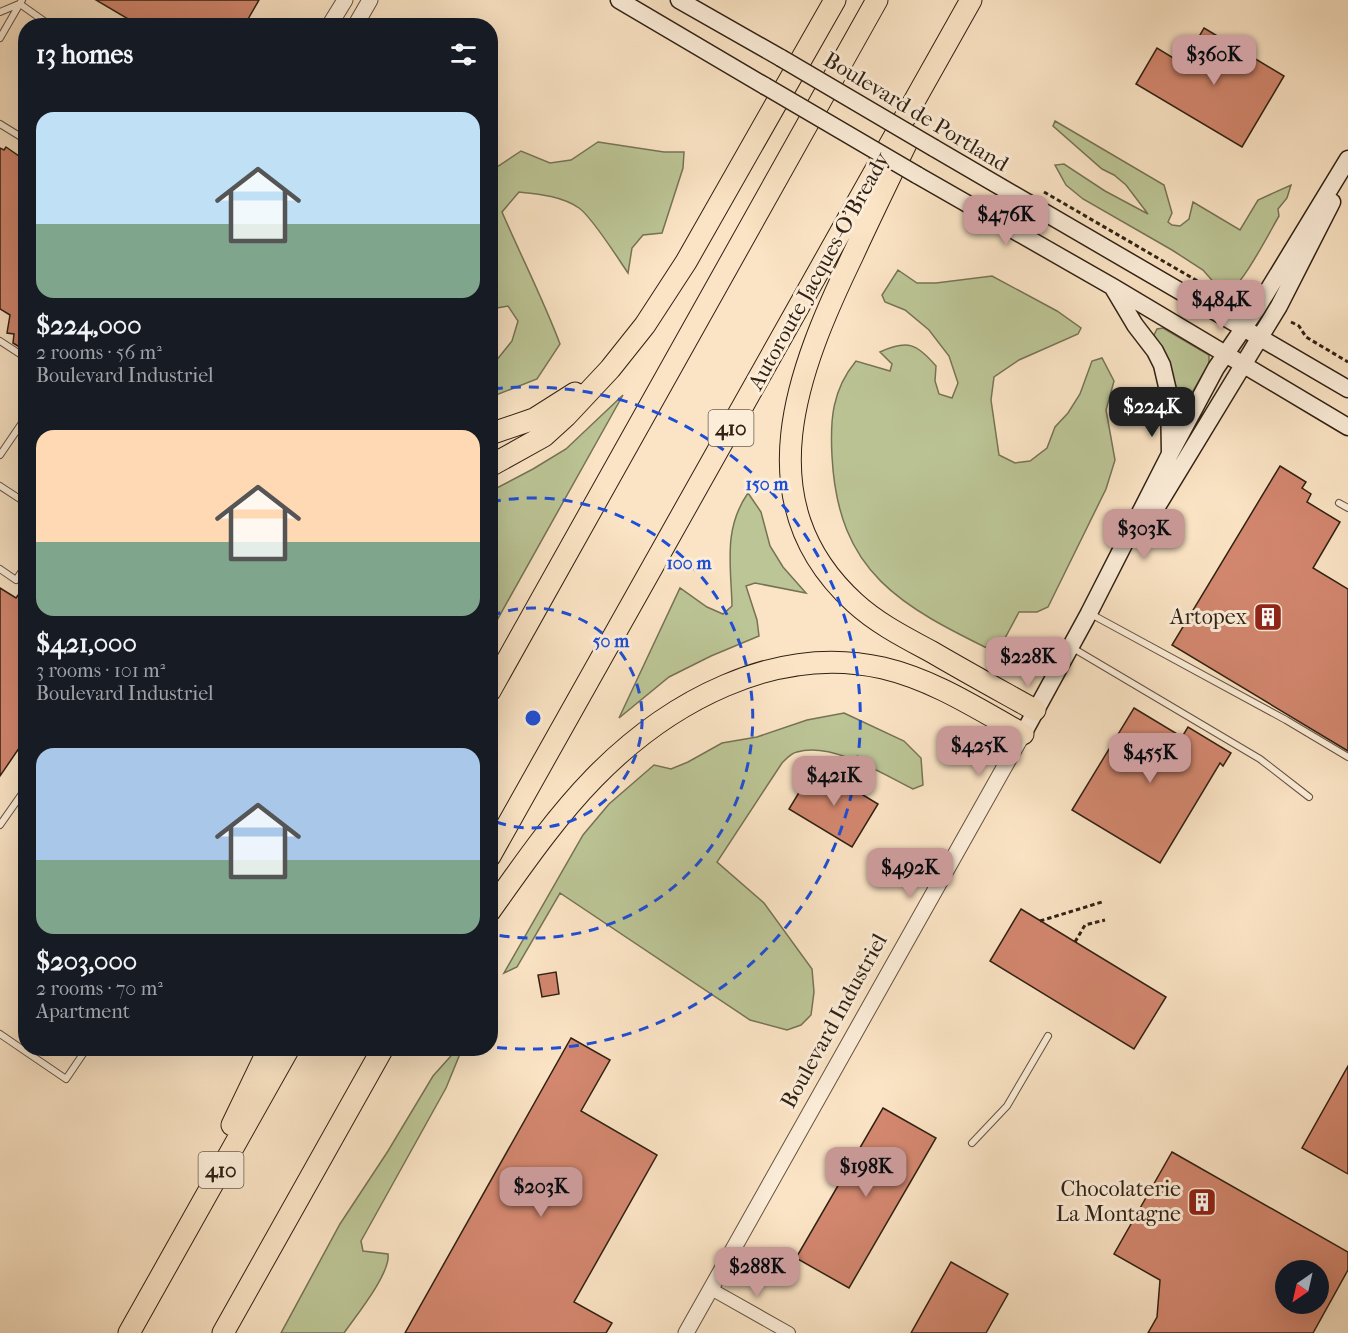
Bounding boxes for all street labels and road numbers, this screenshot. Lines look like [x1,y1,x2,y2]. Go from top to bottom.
street label: Boulevard de Portland [819,47,1014,178]
street label: Autoroute Jacques-O'Bready [742,147,896,395]
road number: 410 [708,410,754,446]
street label: Boulevard Industriel [775,929,893,1113]
road number: 410 [198,1152,244,1188]

